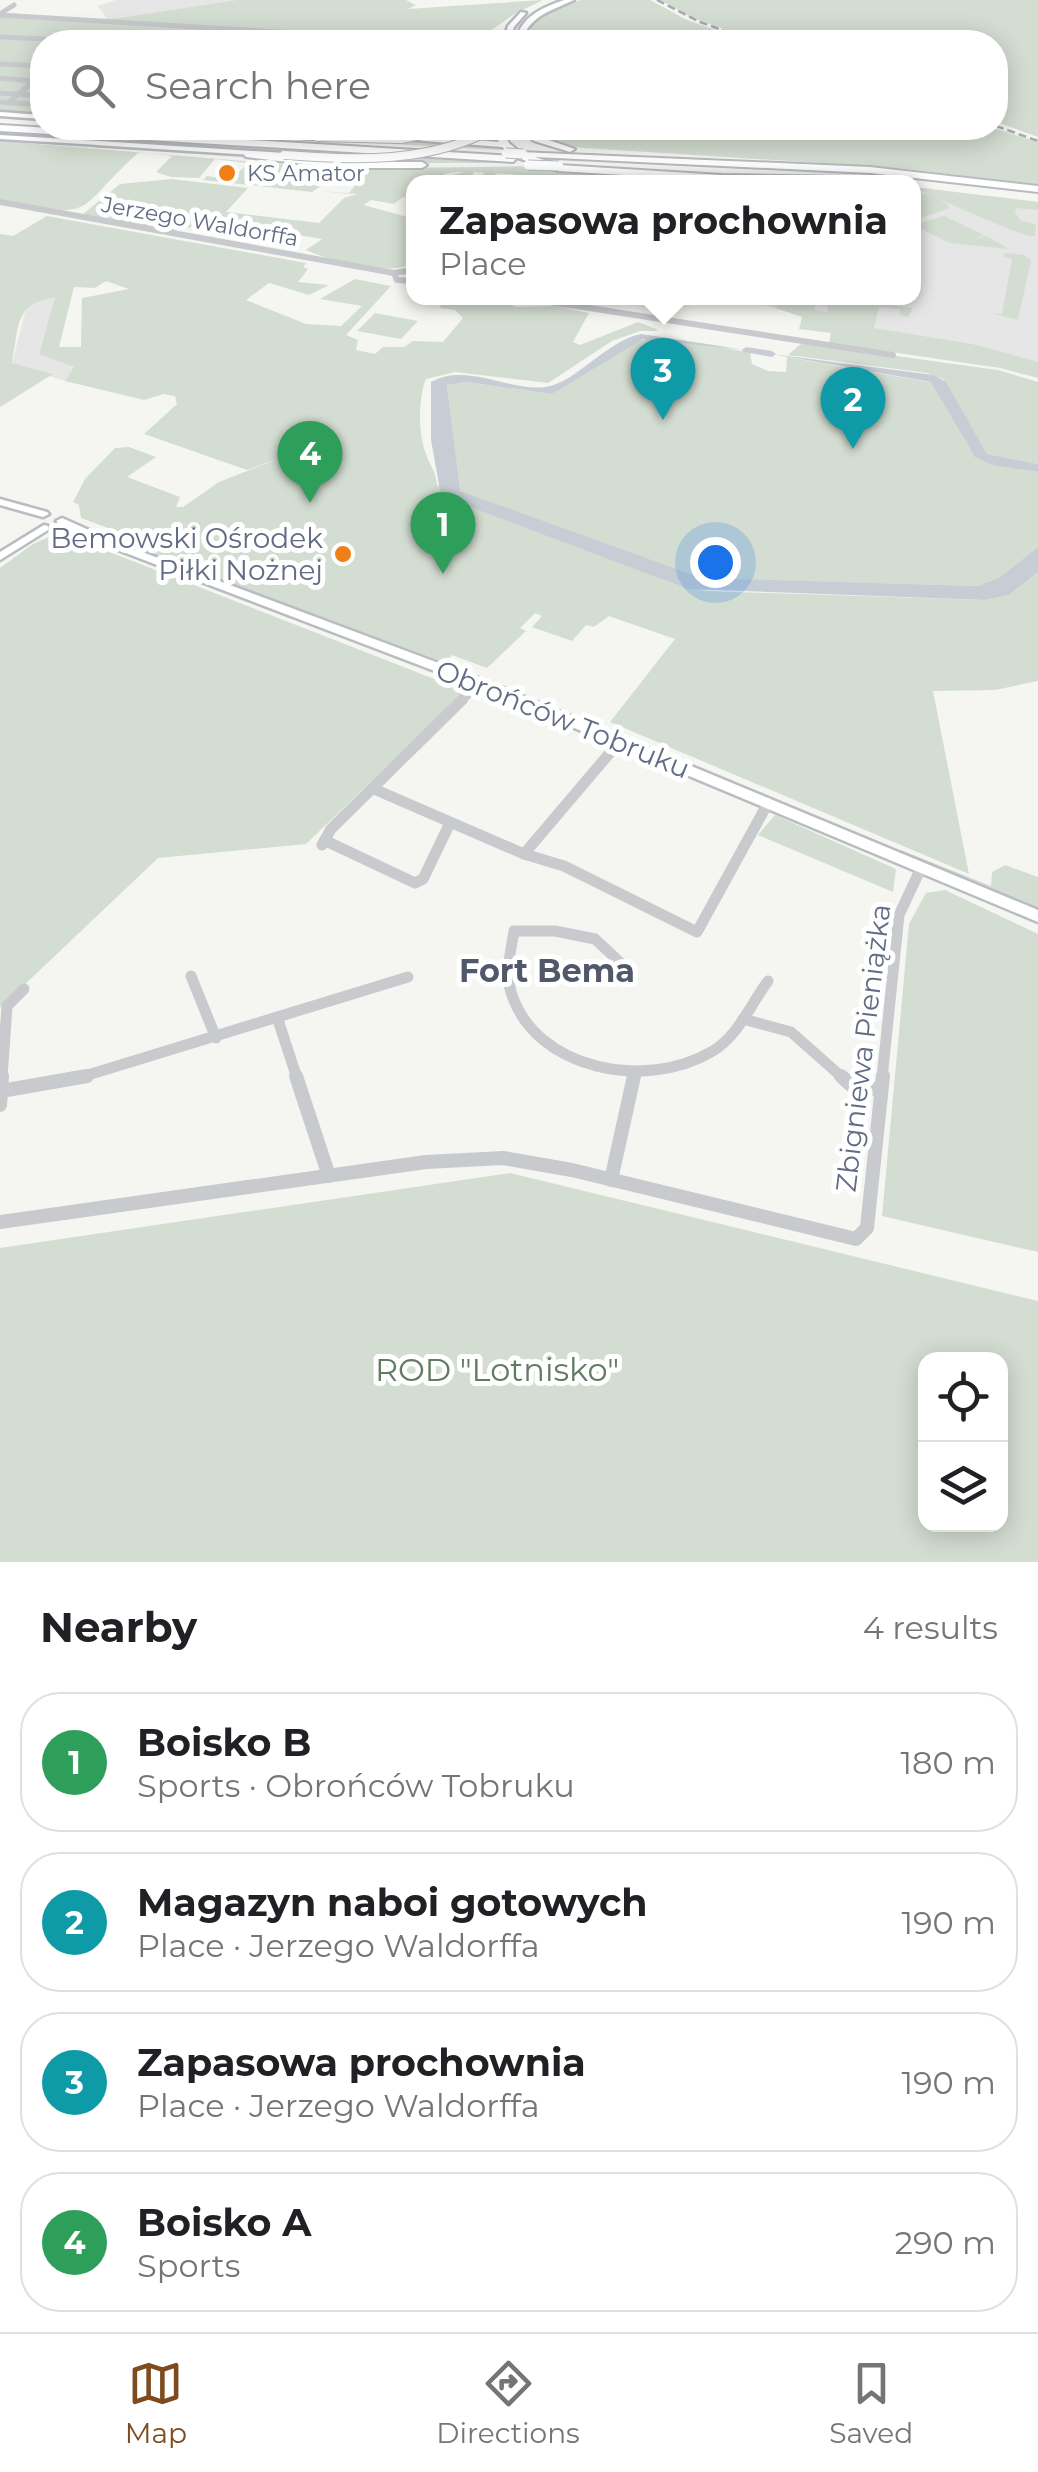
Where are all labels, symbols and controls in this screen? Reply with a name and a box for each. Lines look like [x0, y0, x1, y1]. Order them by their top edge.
search box [30, 30, 1008, 140]
icon: search [65, 58, 120, 113]
text: Search here [145, 62, 371, 109]
place label: KS Amator [247, 160, 365, 187]
marker: KS Amator [216, 162, 238, 184]
popup [406, 175, 921, 305]
street label: Jerzego Waldorffa [98, 191, 300, 252]
text: Zapasowa prochownia [439, 197, 888, 244]
text: Place [439, 244, 527, 283]
pin: 3 [630, 338, 696, 420]
pin: 2 [820, 366, 886, 449]
pin: 4 [278, 420, 342, 503]
pin: 1 [410, 492, 476, 574]
place label: Bemowski Ośrodek Piłki Nożnej [50, 521, 323, 587]
your location [690, 537, 741, 588]
marker: Bemowski Ośrodek Piłki Nożnej [332, 543, 354, 565]
street label: Obrońców Tobruku [431, 653, 695, 785]
street label: Zbigniewa Pieniążka [828, 902, 898, 1194]
district label: Fort Bema [459, 951, 635, 990]
park label: ROD "Lotnisko" [375, 1350, 619, 1389]
map controls [918, 1352, 1008, 1532]
button: locate [918, 1352, 1008, 1442]
button: layers [918, 1442, 1008, 1532]
text: Nearby [40, 1601, 197, 1653]
text: 4 results [863, 1608, 998, 1647]
text: Boisko B [137, 1719, 311, 1766]
text: 1 [68, 1743, 81, 1782]
text: 180 m [901, 1743, 996, 1782]
text: Sports · Obrońców Tobruku [137, 1766, 575, 1805]
text: Magazyn naboi gotowych [137, 1879, 647, 1926]
text: 2 [65, 1903, 84, 1942]
text: 190 m [901, 1903, 996, 1942]
text: Place · Jerzego Waldorffa [137, 1926, 540, 1965]
text: Zapasowa prochownia [137, 2039, 586, 2086]
text: 3 [65, 2063, 84, 2102]
text: 190 m [901, 2063, 996, 2102]
text: Place · Jerzego Waldorffa [137, 2086, 540, 2125]
text: Boisko A [137, 2199, 311, 2246]
text: 4 [63, 2223, 86, 2262]
text: 290 m [895, 2223, 996, 2262]
text: Sports [137, 2246, 240, 2285]
tab: Map [125, 2356, 187, 2450]
tab: Directions [436, 2356, 580, 2450]
tab: Saved [829, 2356, 913, 2450]

